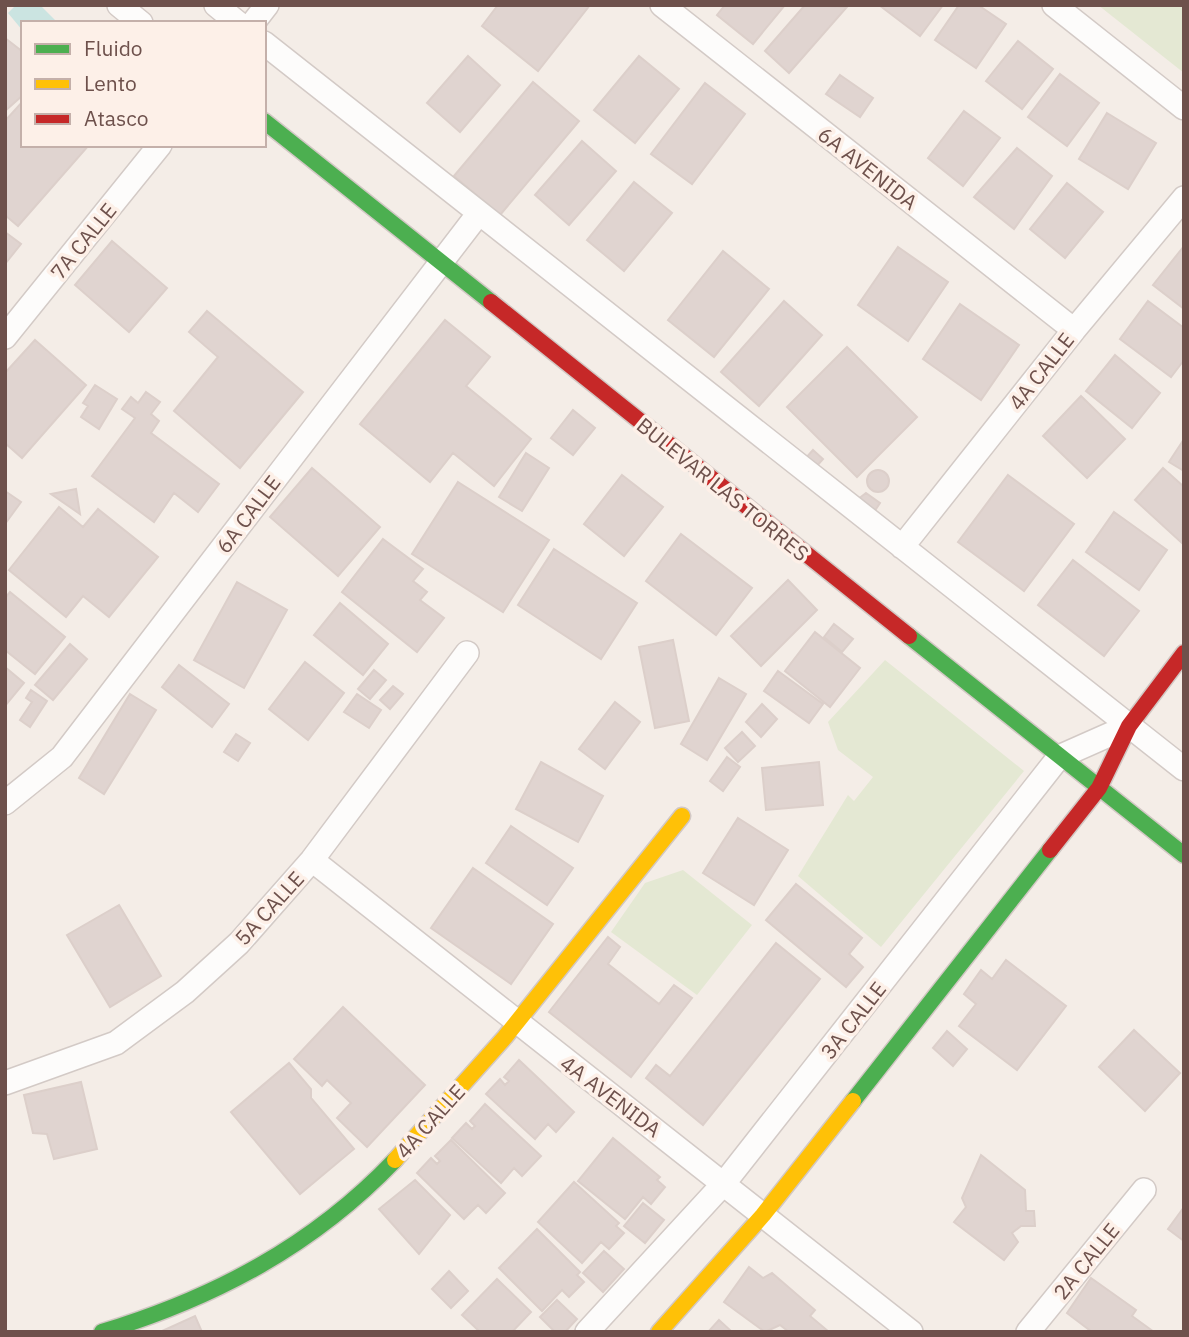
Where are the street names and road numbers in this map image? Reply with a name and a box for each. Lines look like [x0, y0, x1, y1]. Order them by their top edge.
street label: 6A AVENIDA [812, 120, 924, 216]
street label: 7A CALLE [44, 197, 122, 285]
street label: 4A CALLE [1002, 327, 1080, 415]
street label: BULEVAR LAS TORRES [631, 411, 815, 567]
street label: 6A CALLE [209, 469, 287, 559]
street label: 5A CALLE [228, 865, 310, 951]
street label: 3A CALLE [814, 976, 892, 1064]
street label: 4A AVENIDA [555, 1049, 667, 1143]
street label: 4A CALLE [389, 1078, 471, 1164]
street label: 2A CALLE [1047, 1217, 1125, 1305]

